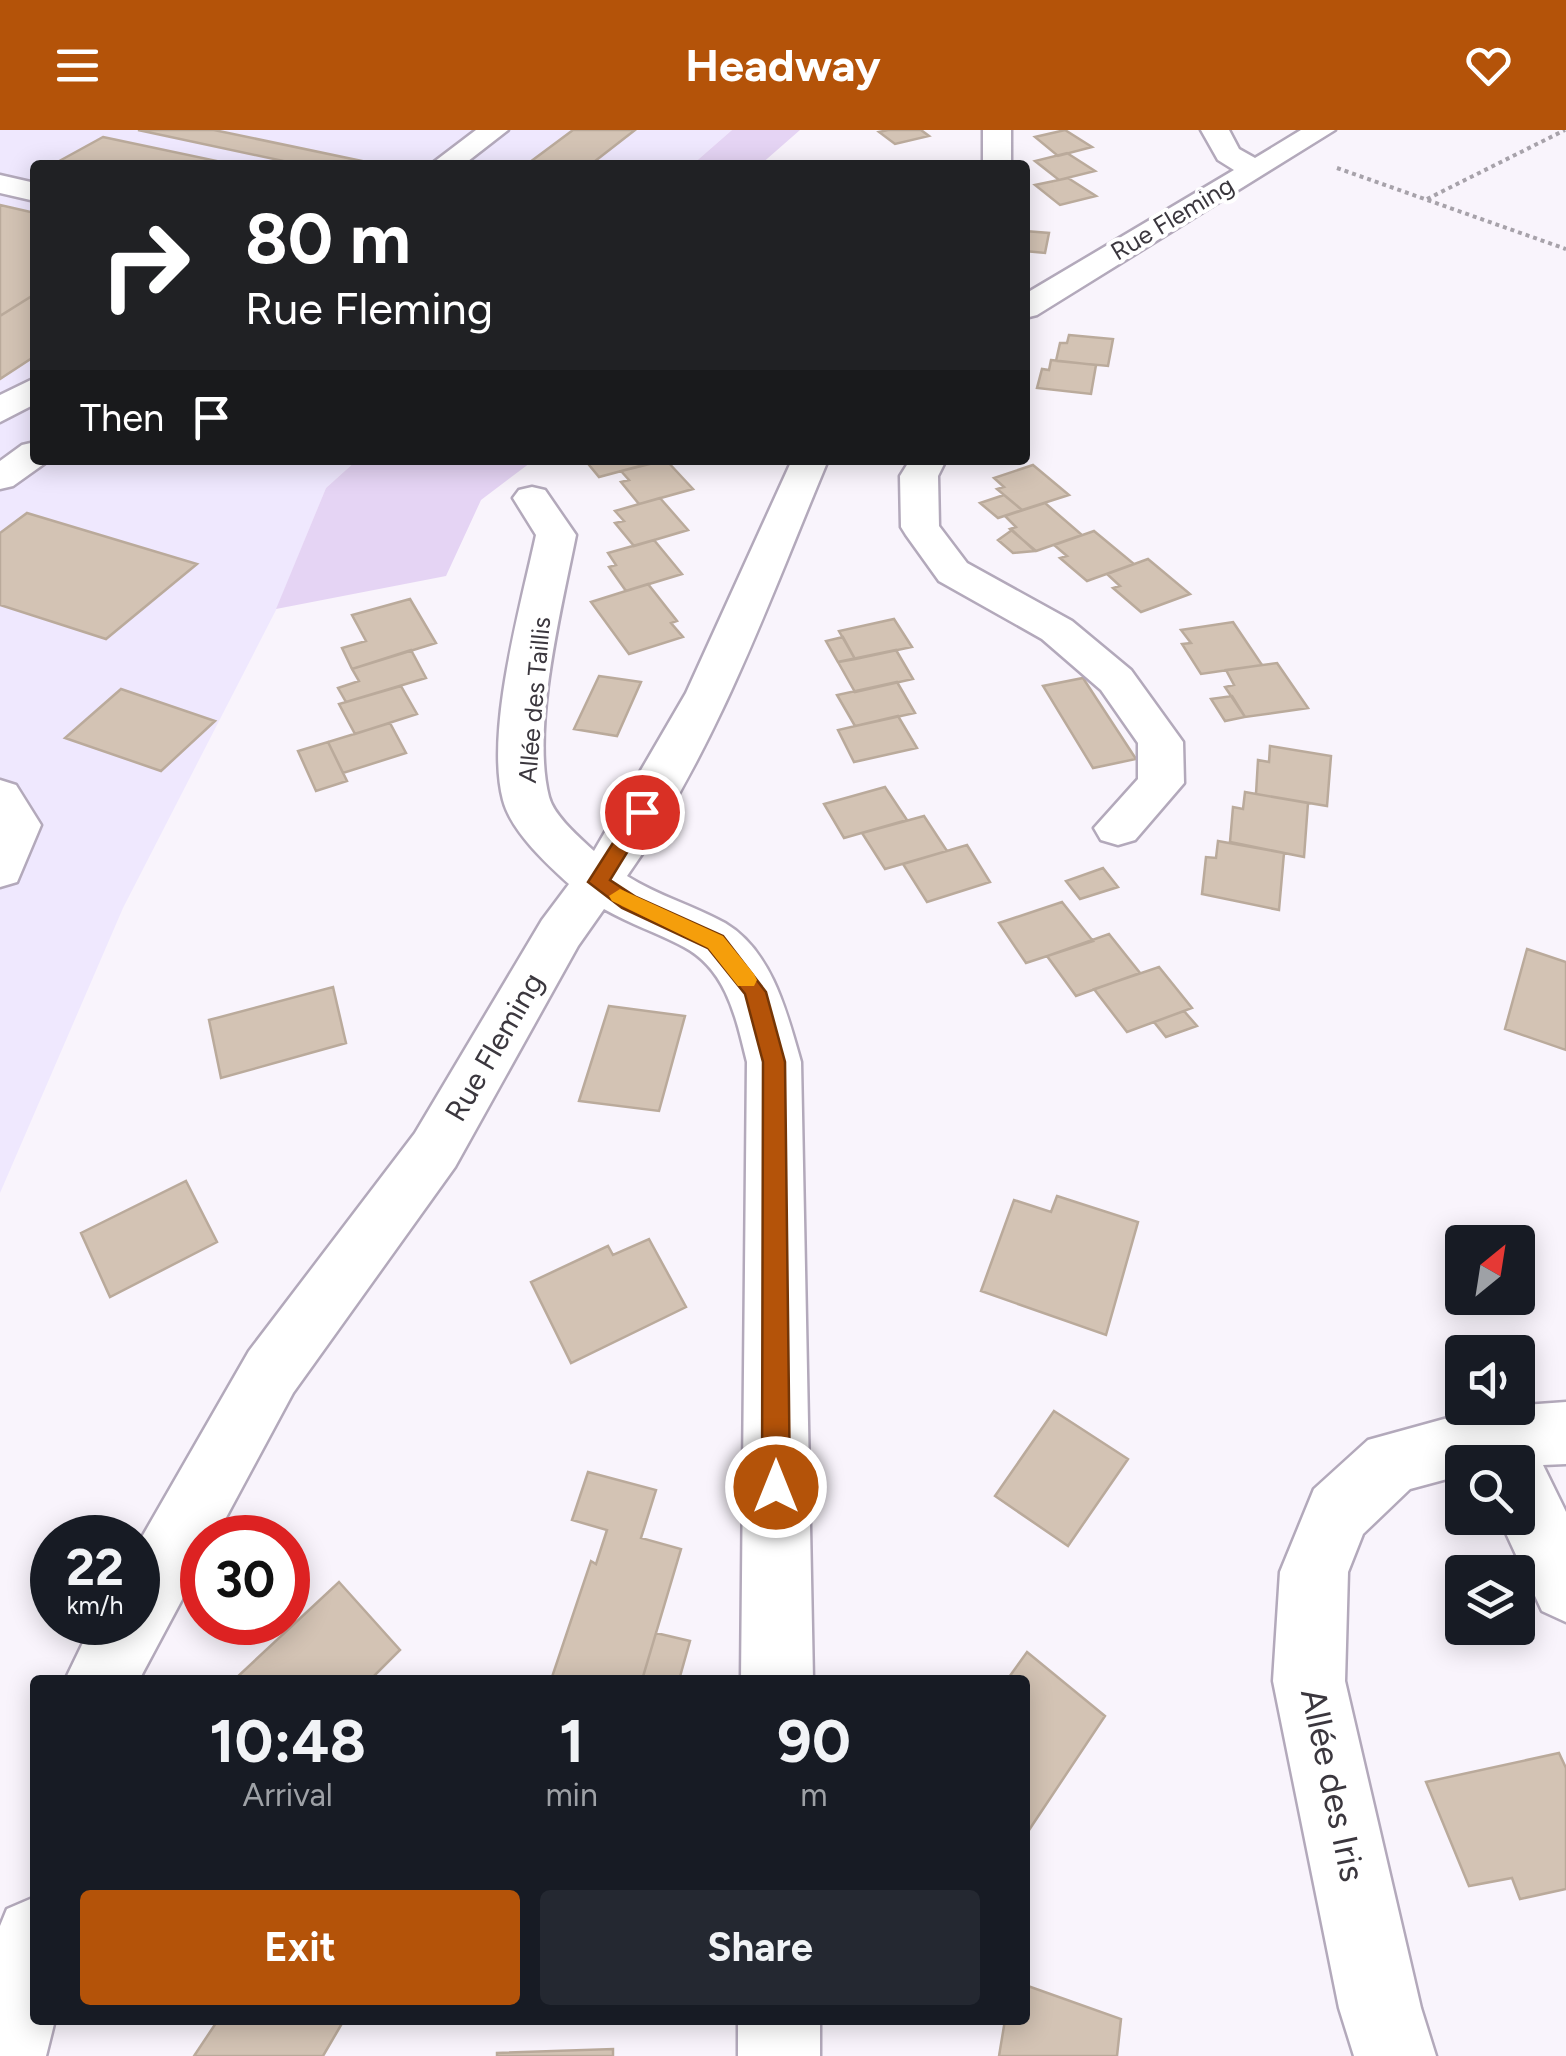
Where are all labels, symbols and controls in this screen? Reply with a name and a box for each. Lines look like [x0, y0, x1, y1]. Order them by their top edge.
icon: menu [50, 38, 105, 93]
text: Headway [685, 38, 881, 92]
icon: heart [1461, 38, 1516, 93]
street label: Rue Fleming [1105, 170, 1239, 266]
text: 80 m [245, 196, 411, 281]
icon: right [80, 200, 210, 330]
text: Rue Fleming [245, 281, 493, 335]
icon: arrive [184, 390, 239, 445]
text: Then [80, 395, 164, 441]
street label: Allée des Taillis [512, 616, 556, 784]
pin [600, 770, 685, 855]
icon: arrive [615, 785, 670, 840]
street label: Rue Fleming [437, 966, 551, 1128]
north arrow [1445, 1225, 1535, 1315]
map controls [1445, 1225, 1535, 1645]
button: sound [1445, 1335, 1535, 1425]
position arrow [724, 1435, 828, 1539]
button: search [1445, 1445, 1535, 1535]
speed limit sign: 30 [180, 1515, 310, 1645]
text: 22 [66, 1537, 124, 1598]
button: layers [1445, 1555, 1535, 1645]
text: km/h [66, 1590, 124, 1620]
street label: Allée des Iris [1292, 1685, 1374, 1885]
text: 10:48 [209, 1705, 366, 1777]
text: 1 [559, 1705, 584, 1777]
text: 90 [777, 1705, 851, 1777]
text: Arrival [243, 1776, 333, 1814]
text: min [545, 1776, 598, 1814]
text: m [800, 1776, 828, 1814]
button: Exit [80, 1890, 520, 2005]
button: Share [540, 1890, 980, 2005]

